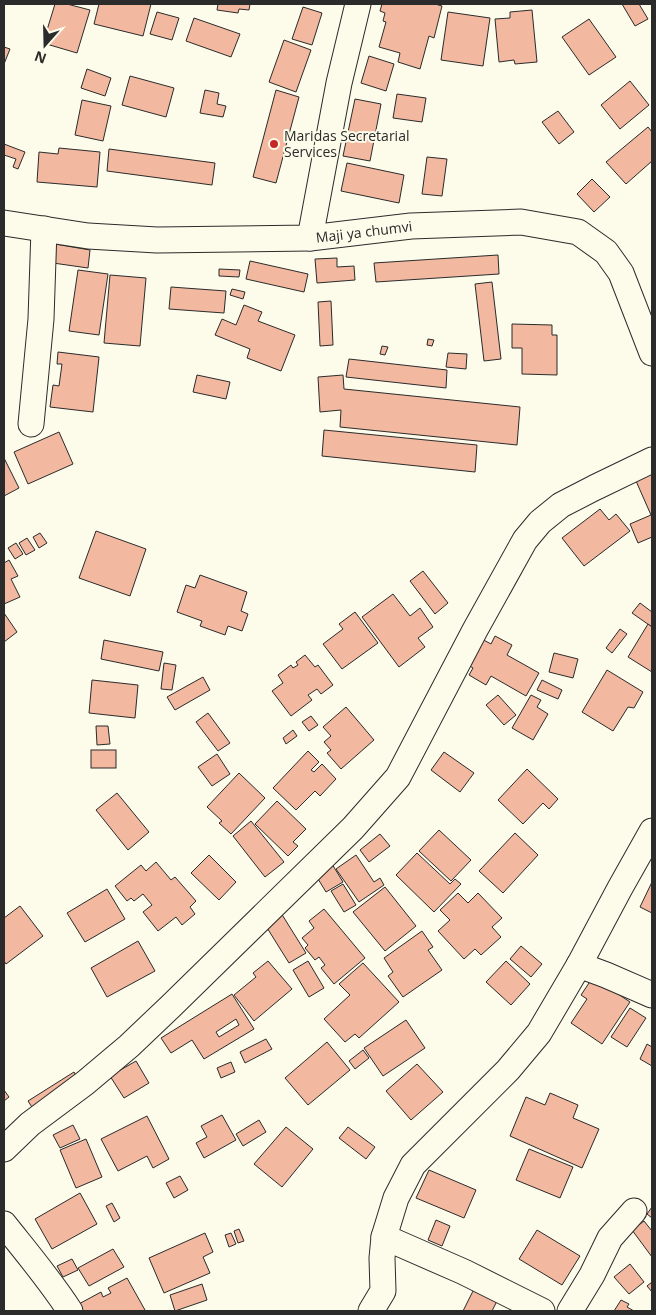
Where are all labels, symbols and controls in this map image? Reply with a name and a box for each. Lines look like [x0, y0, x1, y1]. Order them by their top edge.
north arrow [20, 20, 70, 70]
text: N [32, 47, 49, 69]
place label: Maridas Secretarial Services [284, 126, 409, 161]
marker: Maridas Secretarial Services [268, 138, 280, 150]
street label: Maji ya chumvi [315, 216, 413, 247]

